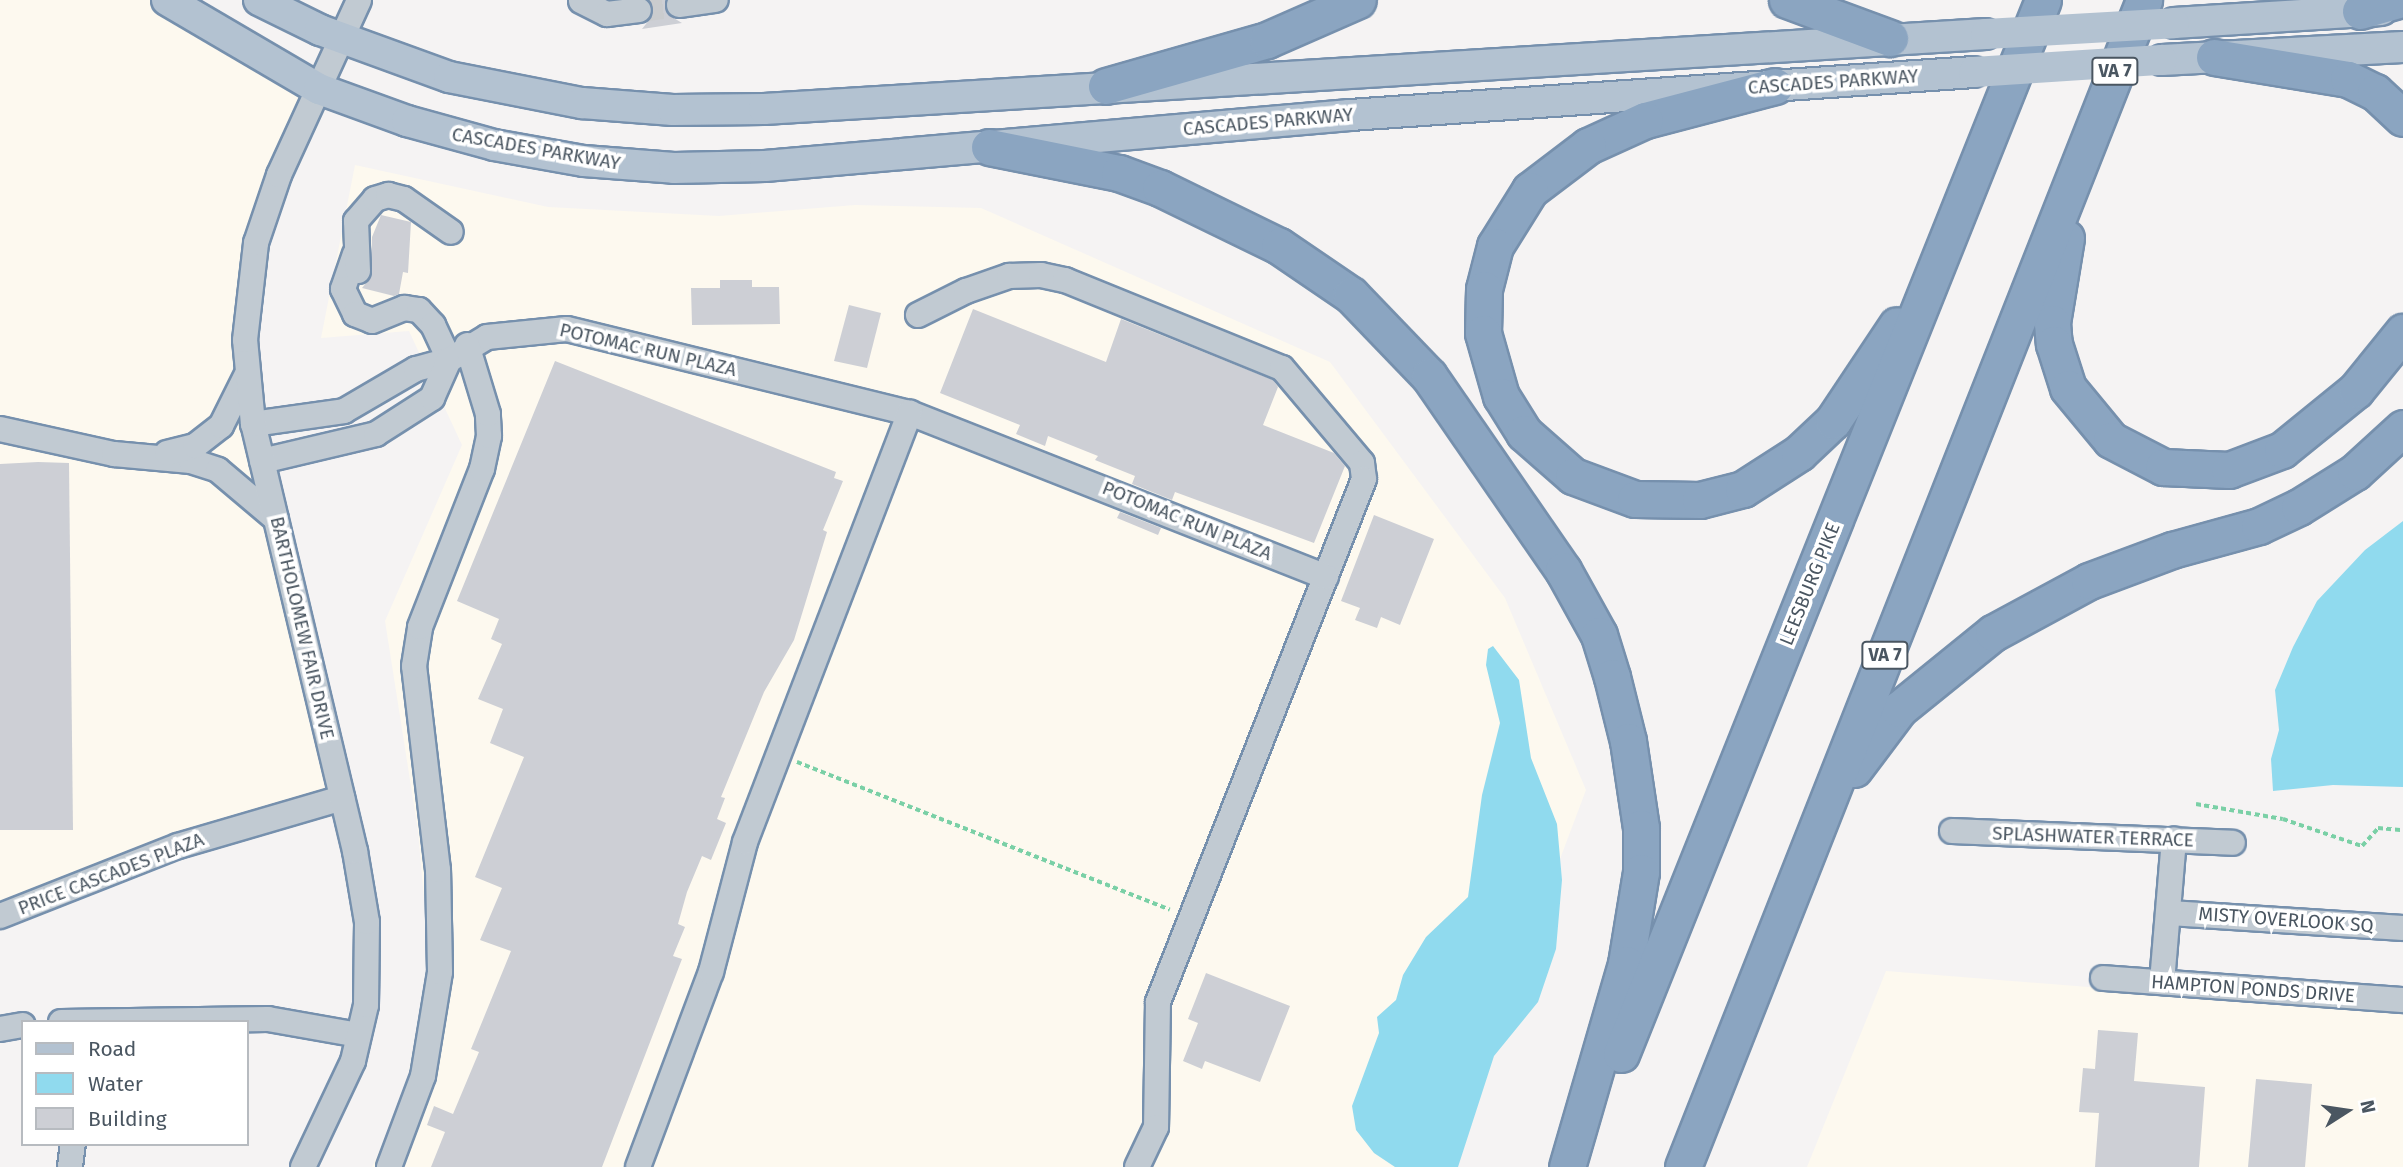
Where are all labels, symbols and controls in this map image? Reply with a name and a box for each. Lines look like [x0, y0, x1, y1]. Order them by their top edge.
road number: VA 7 [2090, 56, 2140, 86]
street label: CASCADES PARKWAY [1747, 65, 1919, 99]
street label: CASCADES PARKWAY [1182, 103, 1354, 141]
street label: CASCADES PARKWAY [450, 123, 622, 175]
street label: POTOMAC RUN PLAZA [557, 319, 739, 381]
street label: POTOMAC RUN PLAZA [1099, 477, 1275, 565]
street label: BARTHOLOMEW FAIR DRIVE [265, 514, 339, 742]
street label: LEESBURG PIKE [1775, 519, 1845, 649]
road number: VA 7 [1860, 640, 1910, 670]
street label: SPLASHWATER TERRACE [1992, 822, 2194, 852]
street label: PRICE CASCADES PLAZA [15, 828, 207, 920]
street label: MISTY OVERLOOK SQ [2198, 903, 2374, 937]
street label: HAMPTON PONDS DRIVE [2150, 971, 2356, 1007]
legend [21, 1020, 248, 1146]
text: Road [88, 1036, 136, 1062]
text: Water [88, 1071, 143, 1097]
north arrow [2312, 1076, 2382, 1146]
text: N [2355, 1098, 2381, 1115]
text: Building [88, 1106, 167, 1132]

